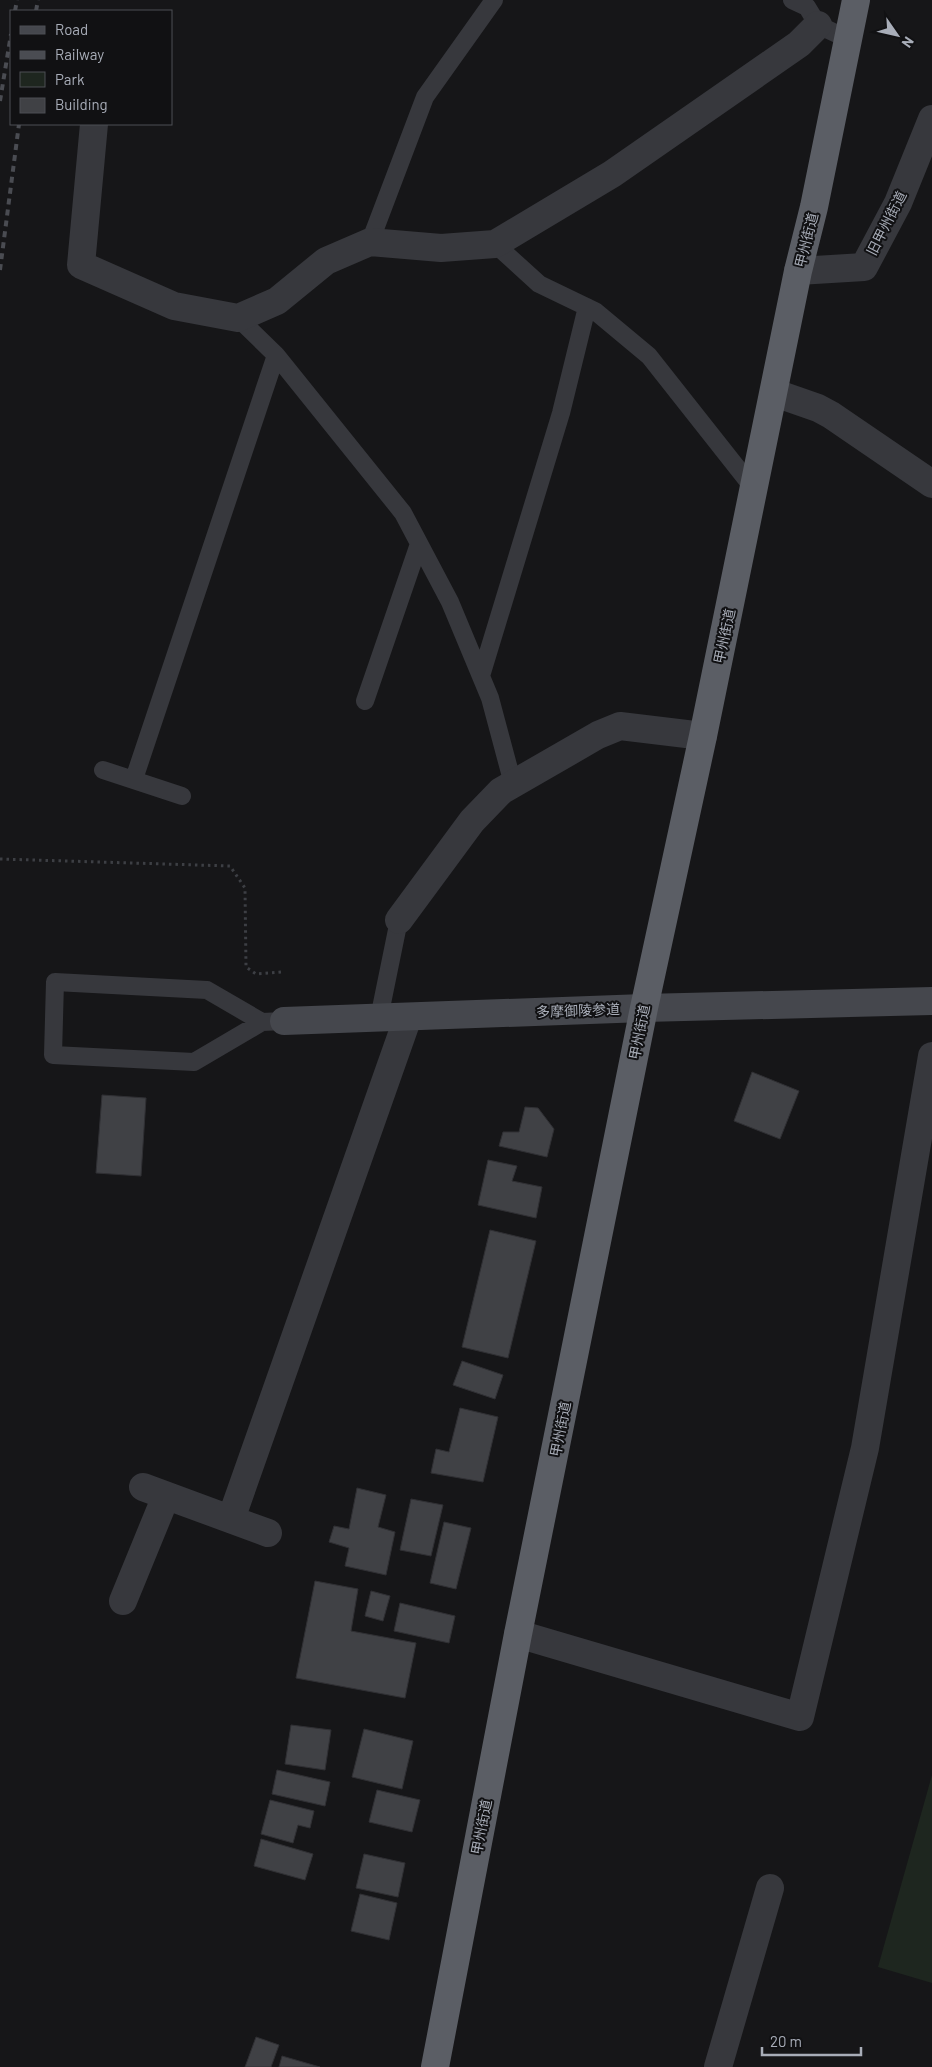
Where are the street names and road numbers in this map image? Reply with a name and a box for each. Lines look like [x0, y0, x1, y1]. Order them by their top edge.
street label: 旧甲州街道 [863, 188, 909, 258]
street label: 甲州街道 [791, 211, 821, 269]
street label: 甲州街道 [710, 607, 738, 665]
street label: 多摩御陵参道 [536, 1000, 620, 1020]
street label: 甲州街道 [625, 1003, 653, 1061]
street label: 甲州街道 [546, 1400, 574, 1458]
street label: 甲州街道 [467, 1798, 495, 1856]

